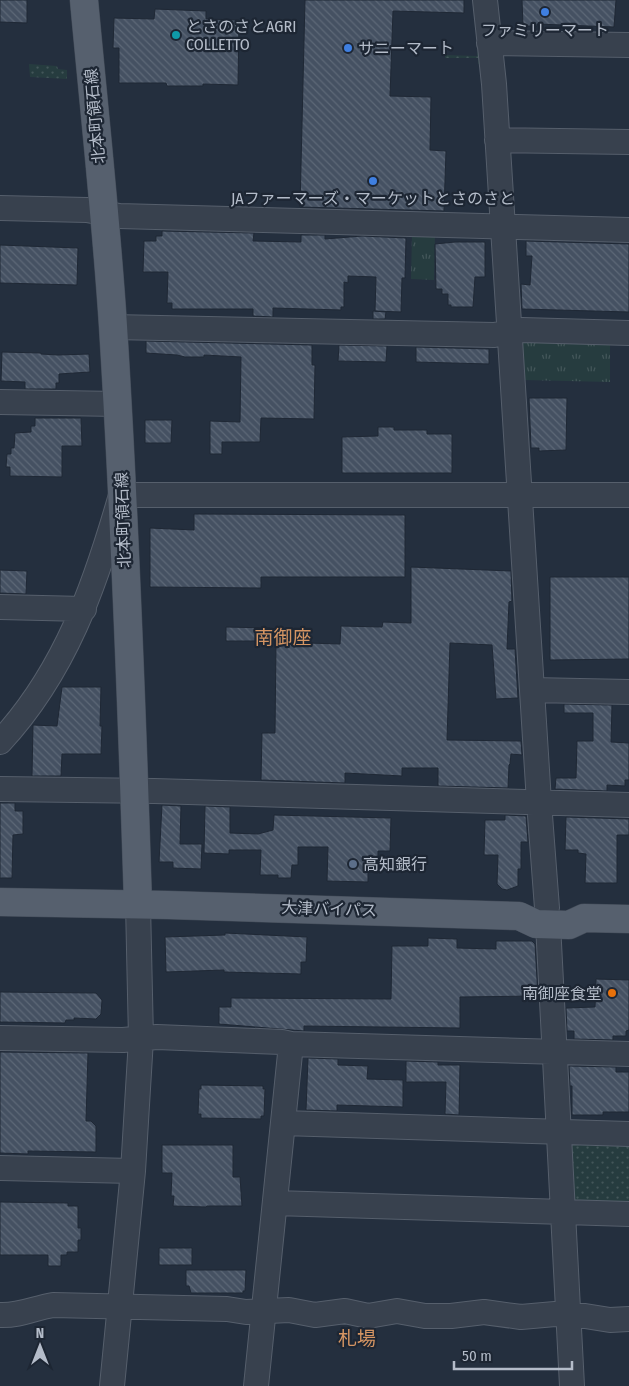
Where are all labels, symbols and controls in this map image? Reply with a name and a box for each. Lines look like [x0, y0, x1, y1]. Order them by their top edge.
marker: ファミリーマート [539, 6, 551, 18]
place label: とさのさとAGRI COLLETTO [186, 17, 296, 54]
place label: ファミリーマート [481, 21, 609, 40]
marker: とさのさとAGRI COLLETTO [170, 29, 182, 41]
place label: サニーマート [358, 39, 454, 58]
marker: サニーマート [342, 42, 354, 54]
street label: 北本町領石線 [81, 67, 109, 165]
marker: JAファーマーズ・マーケットとさのさと [367, 175, 379, 187]
place label: JAファーマーズ・マーケットとさのさと [231, 189, 515, 208]
street label: 北本町領石線 [112, 472, 134, 568]
district label: 南御座 [254, 626, 312, 649]
place label: 高知銀行 [363, 855, 427, 874]
marker: 高知銀行 [347, 858, 359, 870]
street label: 大津バイパス [281, 898, 377, 920]
place label: 南御座食堂 [522, 984, 602, 1003]
marker: 南御座食堂 [606, 987, 618, 999]
north arrow [15, 1321, 65, 1371]
text: N [36, 1325, 44, 1342]
district label: 札場 [338, 1327, 376, 1350]
scale bar [454, 1338, 572, 1370]
text: 50 m [462, 1347, 492, 1365]

